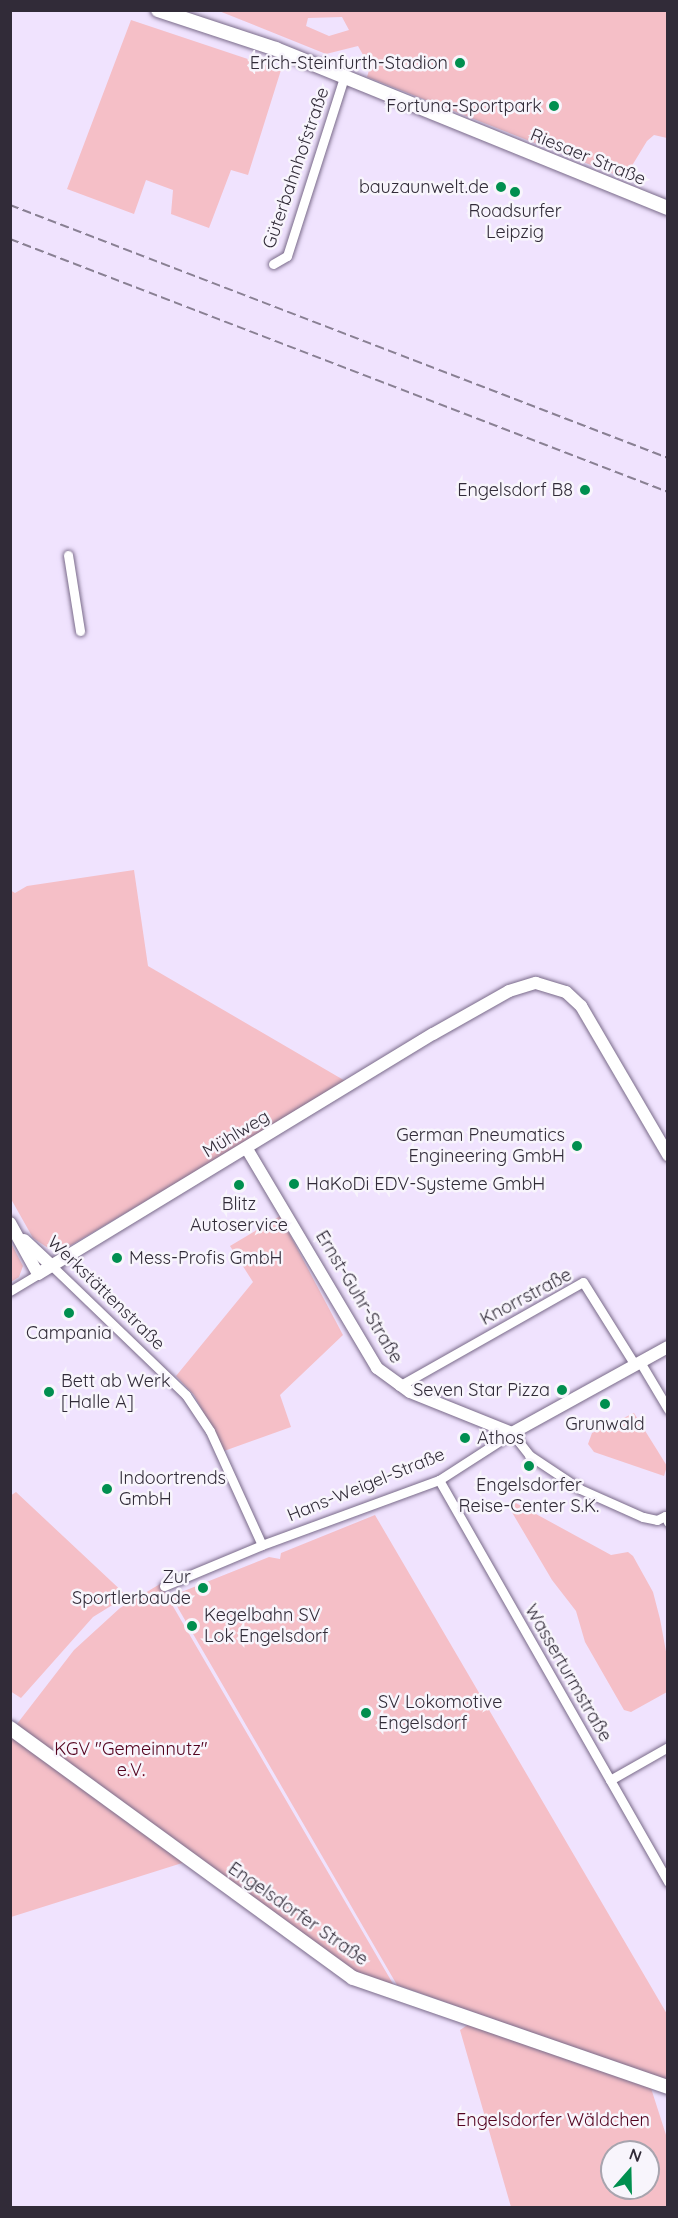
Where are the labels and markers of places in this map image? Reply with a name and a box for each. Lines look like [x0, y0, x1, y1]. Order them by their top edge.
place label: Erich-Steinfurth-Stadion [250, 52, 448, 74]
marker: Erich-Steinfurth-Stadion [453, 56, 467, 70]
place label: Fortuna-Sportpark [386, 95, 542, 117]
marker: Fortuna-Sportpark [547, 99, 561, 113]
place label: bauzaunwelt.de [359, 176, 489, 198]
marker: bauzaunwelt.de [494, 180, 508, 194]
marker: Roadsurfer Leipzig [508, 185, 522, 199]
place label: Roadsurfer Leipzig [468, 201, 562, 244]
place label: Engelsdorf B8 [457, 479, 573, 501]
marker: Engelsdorf B8 [578, 483, 592, 497]
place label: German Pneumatics Engineering GmbH [396, 1125, 565, 1168]
marker: German Pneumatics Engineering GmbH [570, 1139, 584, 1153]
place label: HaKoDi EDV-Systeme GmbH [306, 1173, 545, 1195]
marker: HaKoDi EDV-Systeme GmbH [287, 1177, 301, 1191]
marker: Blitz Autoservice [232, 1178, 246, 1192]
place label: Blitz Autoservice [190, 1194, 288, 1236]
place label: Mess-Profis GmbH [129, 1247, 283, 1269]
marker: Mess-Profis GmbH [110, 1251, 124, 1265]
marker: Campania [62, 1306, 76, 1320]
place label: Campania [26, 1322, 112, 1344]
place label: Bett ab Werk [Halle A] [61, 1371, 171, 1414]
place label: Seven Star Pizza [413, 1379, 550, 1401]
marker: Seven Star Pizza [555, 1383, 569, 1397]
marker: Bett ab Werk [Halle A] [42, 1385, 56, 1399]
marker: Grunwald [598, 1397, 612, 1411]
place label: Grunwald [565, 1413, 645, 1435]
place label: Athos [477, 1427, 524, 1449]
marker: Athos [458, 1431, 472, 1445]
marker: Engelsdorfer Reise-Center S.K. [522, 1459, 536, 1473]
place label: Indoortrends GmbH [119, 1468, 226, 1510]
place label: Engelsdorfer Reise-Center S.K. [459, 1475, 599, 1518]
marker: Indoortrends GmbH [100, 1482, 114, 1496]
place label: Zur Sportlerbaude [72, 1567, 191, 1610]
marker: Zur Sportlerbaude [196, 1581, 210, 1595]
place label: Kegelbahn SV Lok Engelsdorf [204, 1605, 328, 1648]
marker: Kegelbahn SV Lok Engelsdorf [185, 1619, 199, 1633]
place label: SV Lokomotive Engelsdorf [378, 1692, 502, 1734]
marker: SV Lokomotive Engelsdorf [359, 1706, 373, 1720]

